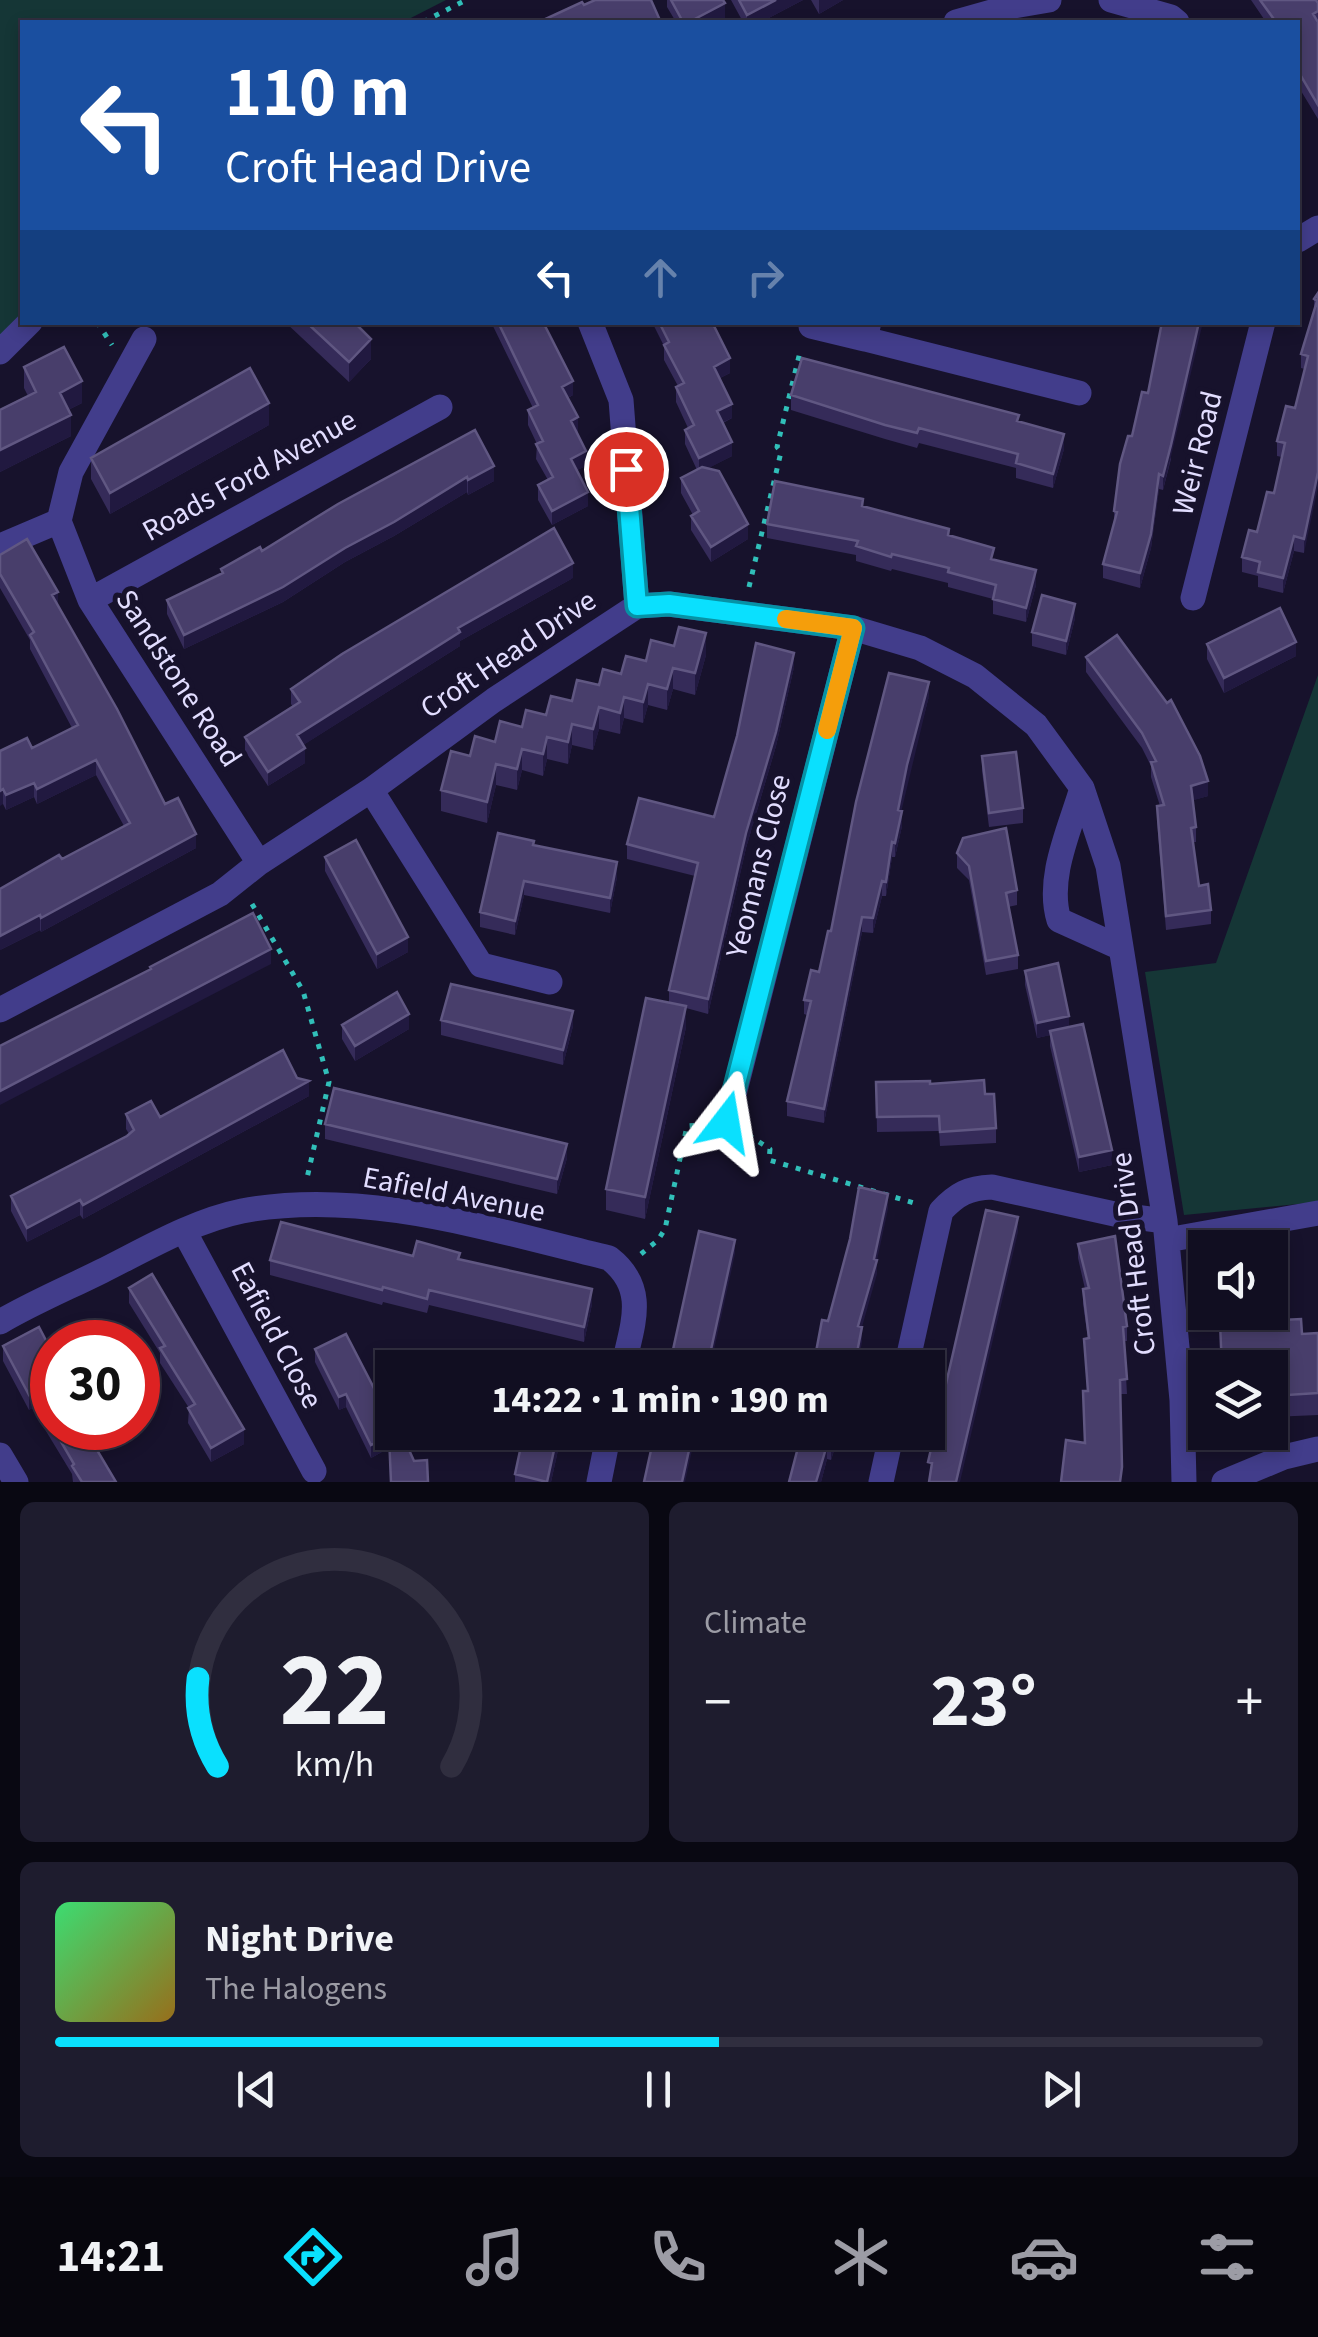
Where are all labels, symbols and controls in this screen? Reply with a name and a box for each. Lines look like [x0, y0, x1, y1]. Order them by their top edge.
text: 110 m [225, 43, 410, 143]
icon: left [60, 60, 190, 190]
text: Croft Head Drive [225, 136, 531, 200]
icon: left [528, 250, 583, 305]
icon: ahead [633, 250, 688, 305]
icon: right [738, 250, 793, 305]
street label: Weir Road [1161, 386, 1234, 520]
street label: Roads Ford Avenue [134, 399, 364, 552]
pin [584, 427, 669, 512]
icon: arrive [599, 442, 654, 497]
street label: Croft Head Drive [412, 580, 605, 729]
street label: Sandstone Road [105, 581, 252, 775]
street label: Yeomans Close [715, 770, 802, 963]
position arrow [674, 1070, 778, 1174]
street label: Croft Head Drive [1100, 1150, 1167, 1358]
street label: Eafield Avenue [359, 1156, 549, 1233]
map controls [1188, 1230, 1288, 1450]
button: sound [1188, 1230, 1288, 1330]
street label: Eafield Close [220, 1254, 333, 1416]
speed limit sign: 30 [30, 1320, 160, 1450]
button: layers [1188, 1350, 1288, 1450]
text: 14:22 · 1 min · 190 m [491, 1373, 829, 1427]
text: Climate [704, 1600, 807, 1646]
text: 22 [280, 1618, 389, 1766]
text: 23° [930, 1648, 1037, 1755]
text: − [704, 1664, 731, 1742]
text: + [1236, 1664, 1263, 1742]
text: km/h [295, 1739, 374, 1790]
text: Night Drive [205, 1912, 394, 1966]
text: The Halogens [205, 1966, 387, 2012]
icon: previous [229, 2062, 284, 2117]
icon: pause [631, 2062, 686, 2117]
icon: next [1034, 2062, 1089, 2117]
icon: directions [278, 2222, 348, 2292]
icon: music [460, 2222, 530, 2292]
icon: phone [643, 2222, 713, 2292]
icon: climate [826, 2222, 896, 2292]
icon: car [1009, 2222, 1079, 2292]
icon: filters [1192, 2222, 1262, 2292]
text: 14:21 [56, 2225, 165, 2289]

